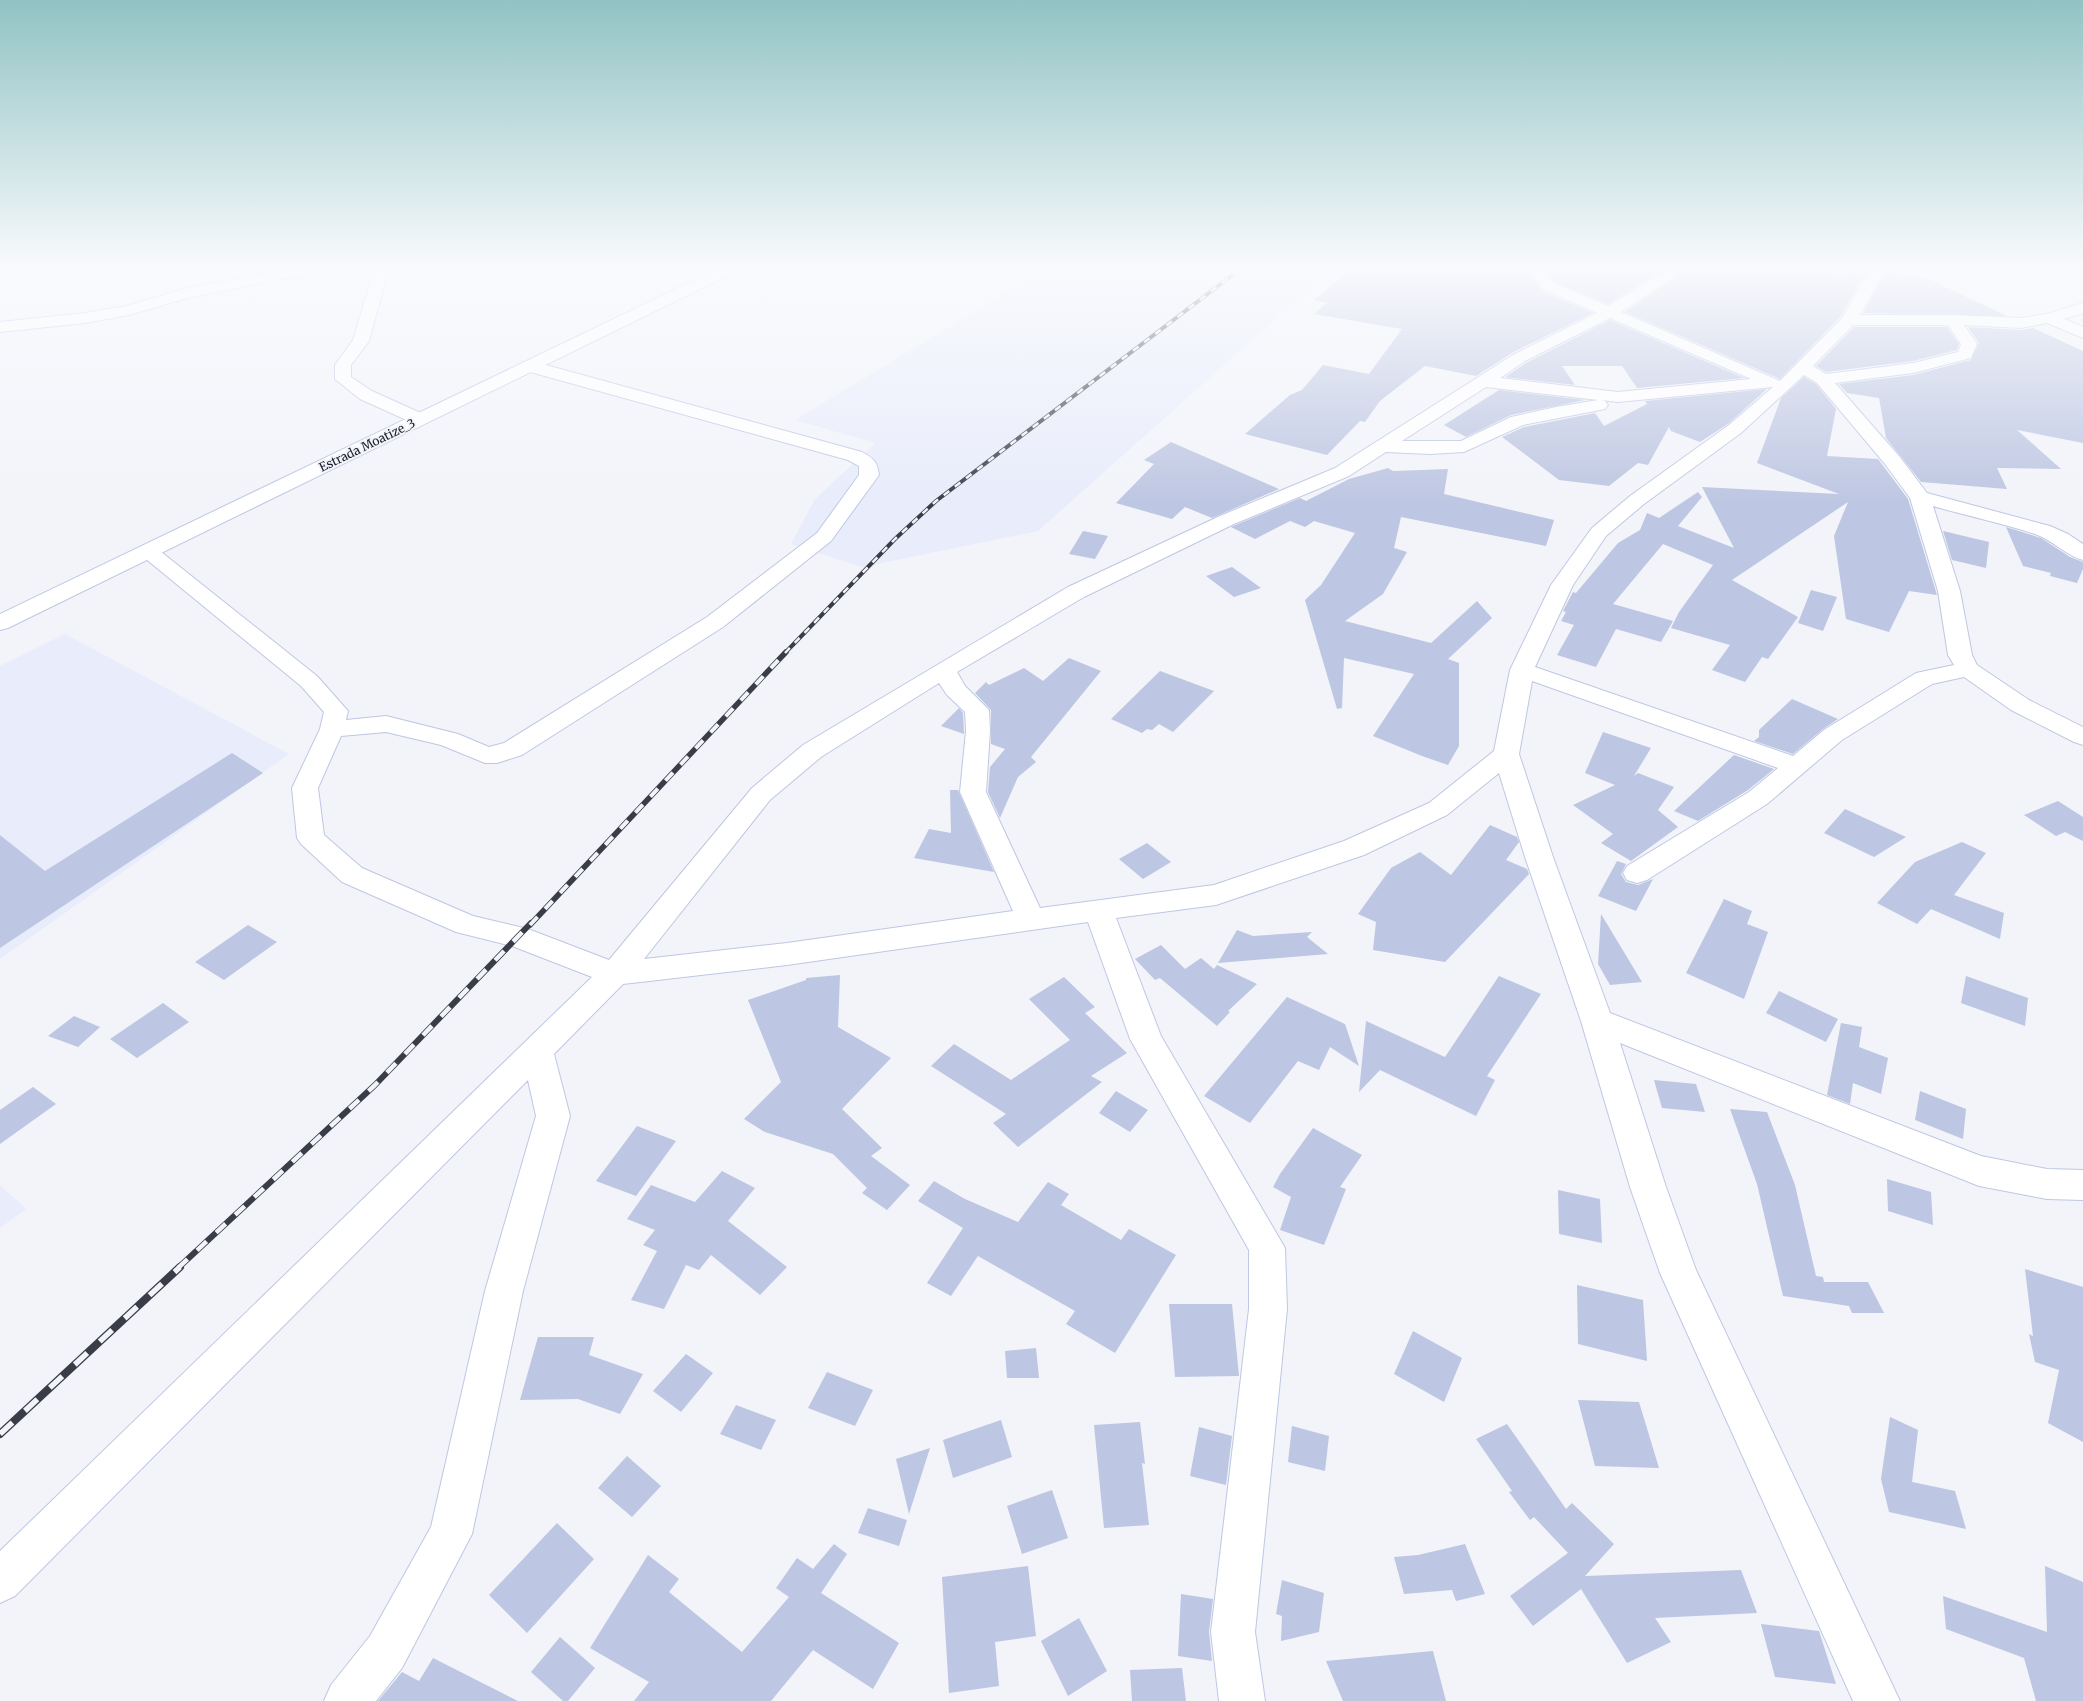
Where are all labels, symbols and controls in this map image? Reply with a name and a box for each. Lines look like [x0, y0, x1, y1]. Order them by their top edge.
street label: Estrada Moatize_3 [316, 415, 418, 475]

